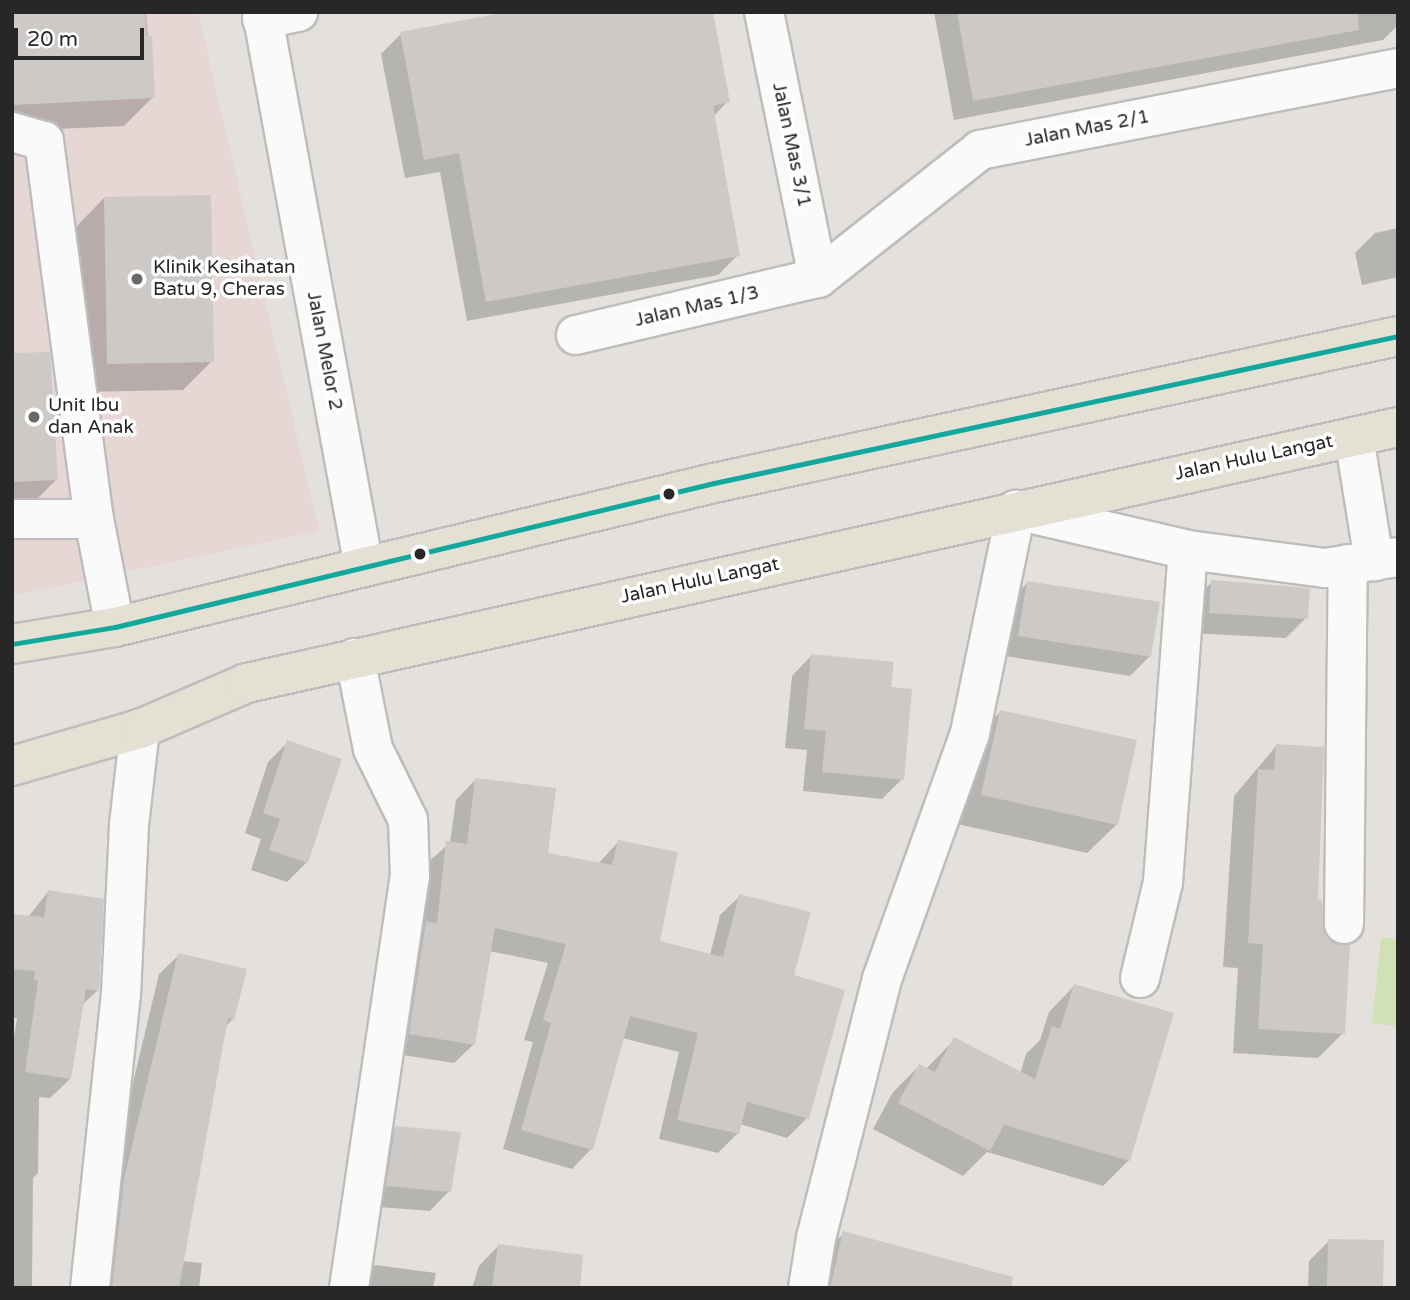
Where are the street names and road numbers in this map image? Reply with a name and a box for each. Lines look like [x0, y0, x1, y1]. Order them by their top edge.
street label: Jalan Mas 3/1 [767, 81, 815, 209]
street label: Jalan Mas 2/1 [1023, 106, 1151, 152]
street label: Jalan Mas 1/3 [633, 282, 761, 332]
street label: Jalan Melor 2 [301, 290, 347, 412]
street label: Jalan Hulu Langat [1173, 430, 1335, 486]
street label: Jalan Hulu Langat [619, 553, 781, 609]

